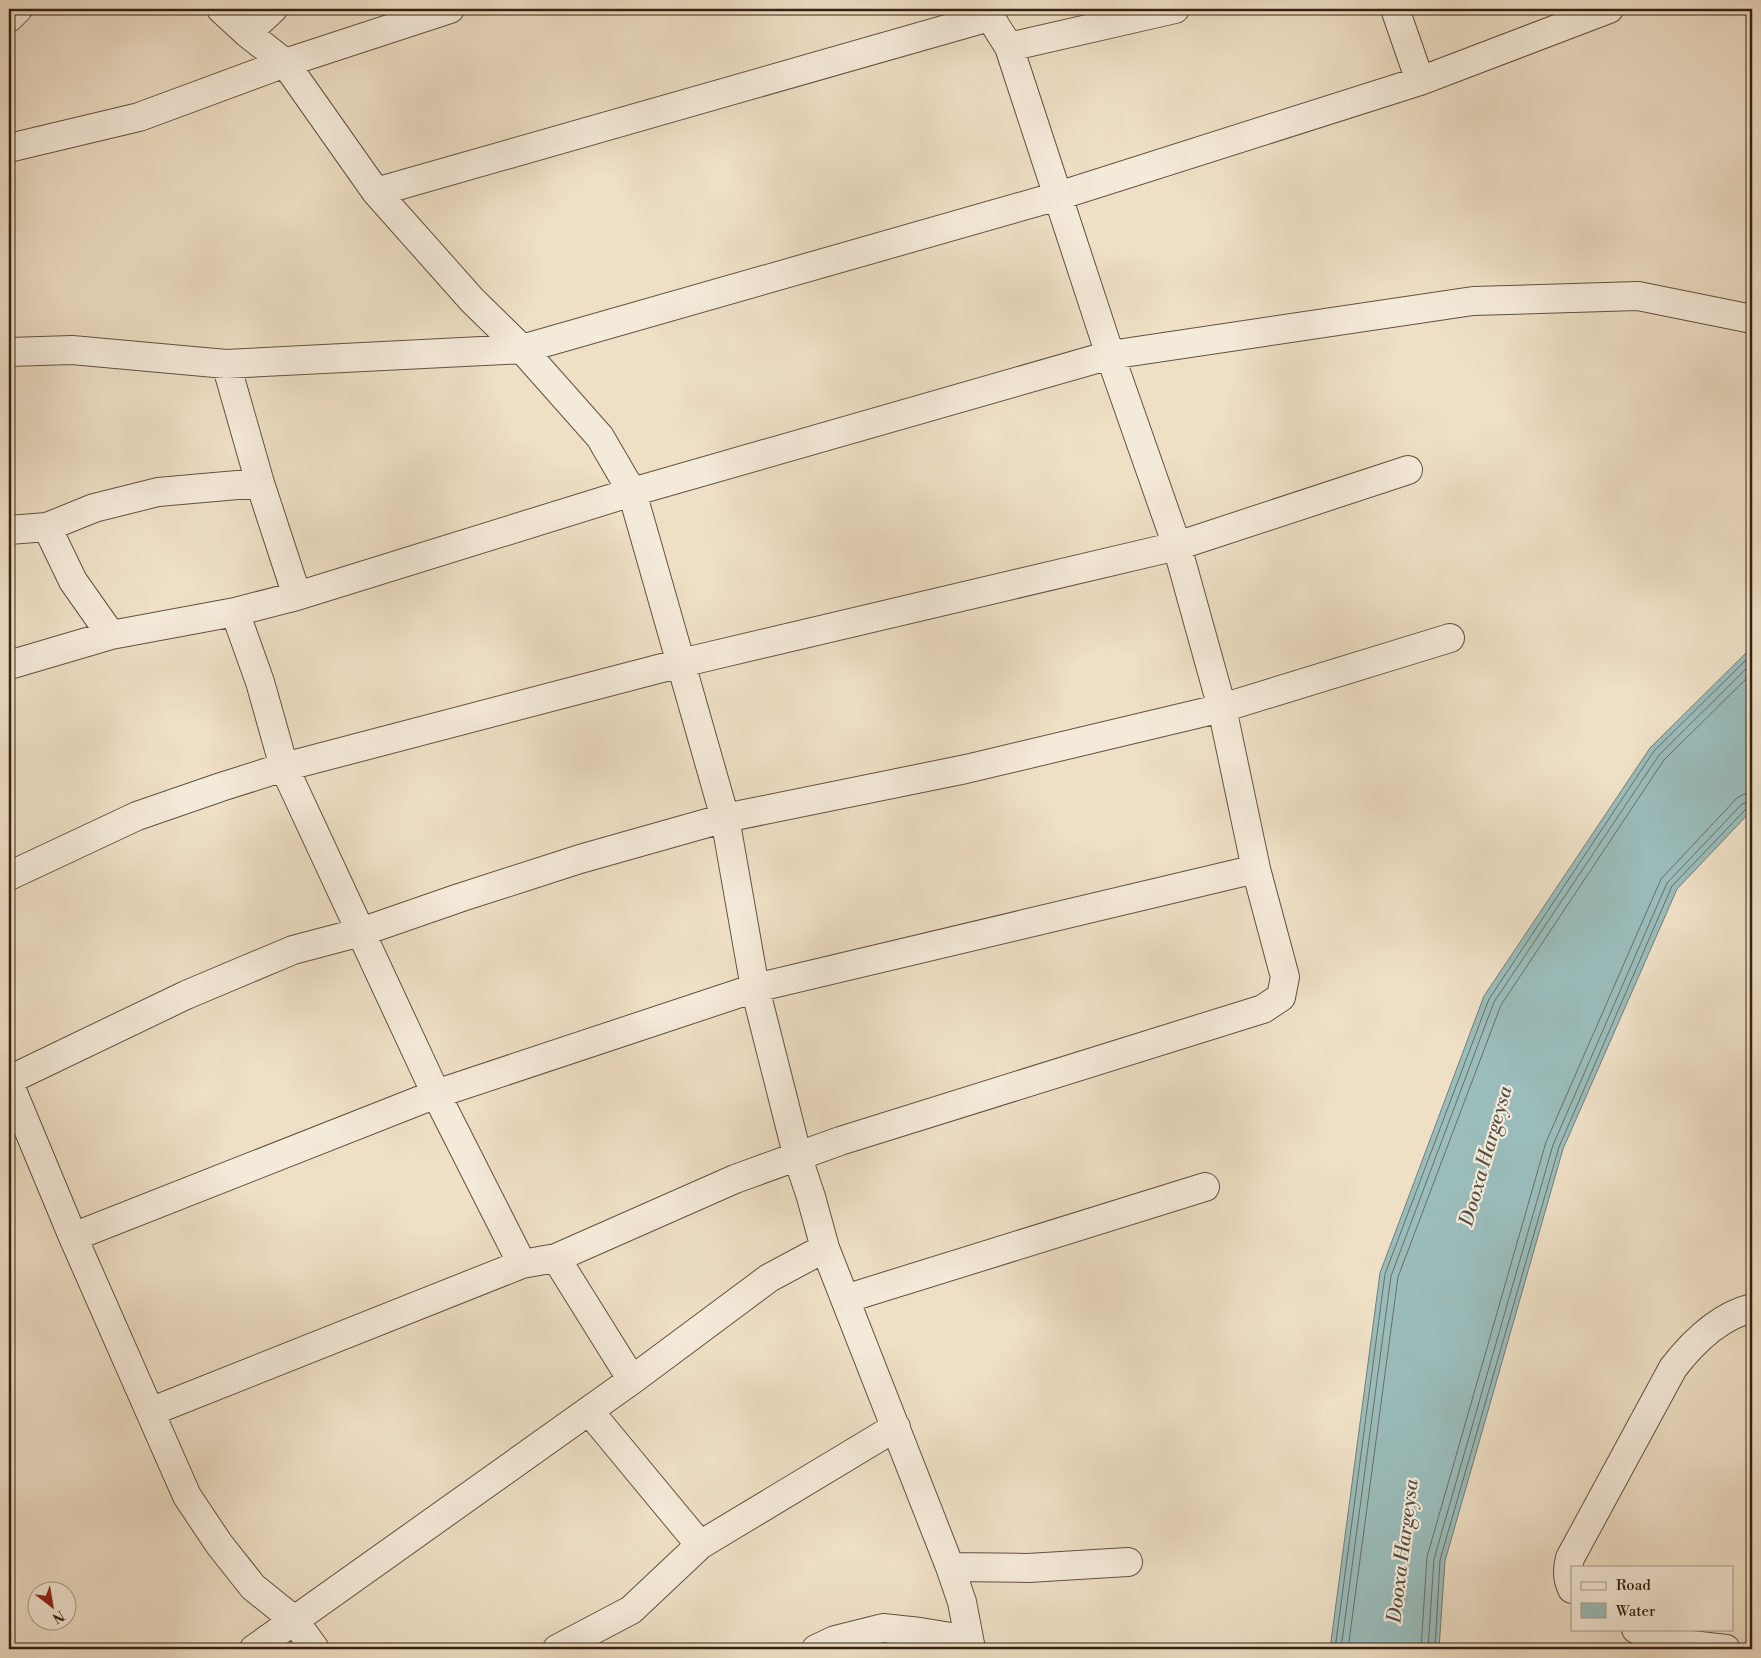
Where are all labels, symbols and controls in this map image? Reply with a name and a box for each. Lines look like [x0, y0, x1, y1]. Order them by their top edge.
water label: Dooxa Hargeysa [1454, 1082, 1519, 1230]
water label: Dooxa Hargeysa [1382, 1477, 1425, 1626]
legend [1571, 1566, 1734, 1630]
text: Road [1616, 1576, 1651, 1595]
north arrow [28, 1580, 78, 1630]
text: Water [1615, 1602, 1656, 1621]
text: N [49, 1606, 68, 1627]

